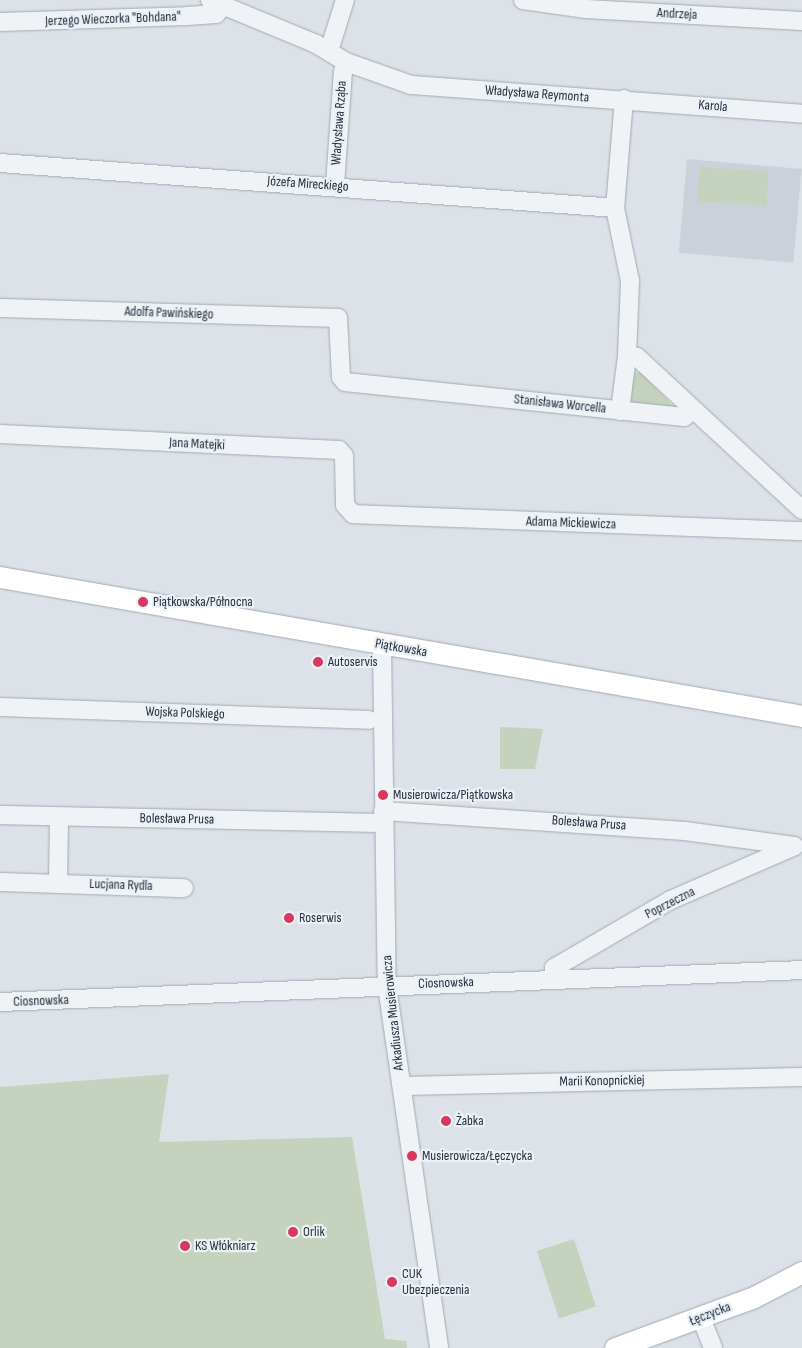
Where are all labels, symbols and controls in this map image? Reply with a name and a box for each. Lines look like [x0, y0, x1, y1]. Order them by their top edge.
street label: Andrzeja [656, 5, 698, 23]
street label: Jerzego Wieczorka "Bohdana" [45, 8, 181, 30]
street label: Władysława Rząba [328, 80, 350, 166]
street label: Władysława Reymonta [484, 82, 590, 106]
street label: Karola [698, 96, 728, 116]
street label: Józefa Mireckiego [267, 173, 349, 195]
street label: Adolfa Pawińskiego [124, 303, 214, 323]
street label: Stanisława Worcella [513, 391, 607, 417]
street label: Jana Matejki [169, 434, 225, 454]
street label: Adama Mickiewicza [526, 513, 616, 533]
place label: Piątkowska/Północna [153, 594, 253, 610]
marker: Piątkowska/Północna [137, 596, 149, 608]
street label: Piątkowska [374, 635, 428, 661]
place label: Autoservis [328, 654, 378, 670]
marker: Autoservis [312, 656, 324, 668]
street label: Wojska Polskiego [145, 703, 225, 723]
place label: Musierowicza/Piątkowska [393, 787, 513, 803]
marker: Musierowicza/Piątkowska [377, 789, 389, 801]
street label: Bolesława Prusa [140, 810, 214, 828]
street label: Bolesława Prusa [551, 812, 627, 834]
street label: Lucjana Rydla [89, 875, 153, 895]
street label: Poprzeczna [642, 883, 698, 923]
place label: Roserwis [299, 910, 341, 926]
marker: Roserwis [283, 912, 295, 924]
street label: Arkadiusza Musierowicza [379, 954, 407, 1072]
street label: Ciosnowska [418, 974, 474, 992]
street label: Ciosnowska [13, 992, 69, 1010]
street label: Marii Konopnickiej [559, 1072, 645, 1090]
place label: Żabka [456, 1113, 484, 1129]
marker: Żabka [440, 1115, 452, 1127]
place label: Musierowicza/Łęczycka [422, 1148, 532, 1164]
marker: Musierowicza/Łęczycka [406, 1150, 418, 1162]
place label: Orlik [303, 1224, 325, 1240]
marker: Orlik [287, 1226, 299, 1238]
place label: KS Włókniarz [195, 1238, 255, 1254]
marker: KS Włókniarz [179, 1240, 191, 1252]
place label: CUK Ubezpieczenia [402, 1266, 469, 1298]
marker: CUK Ubezpieczenia [386, 1276, 398, 1288]
street label: Łęczycka [687, 1298, 733, 1330]

